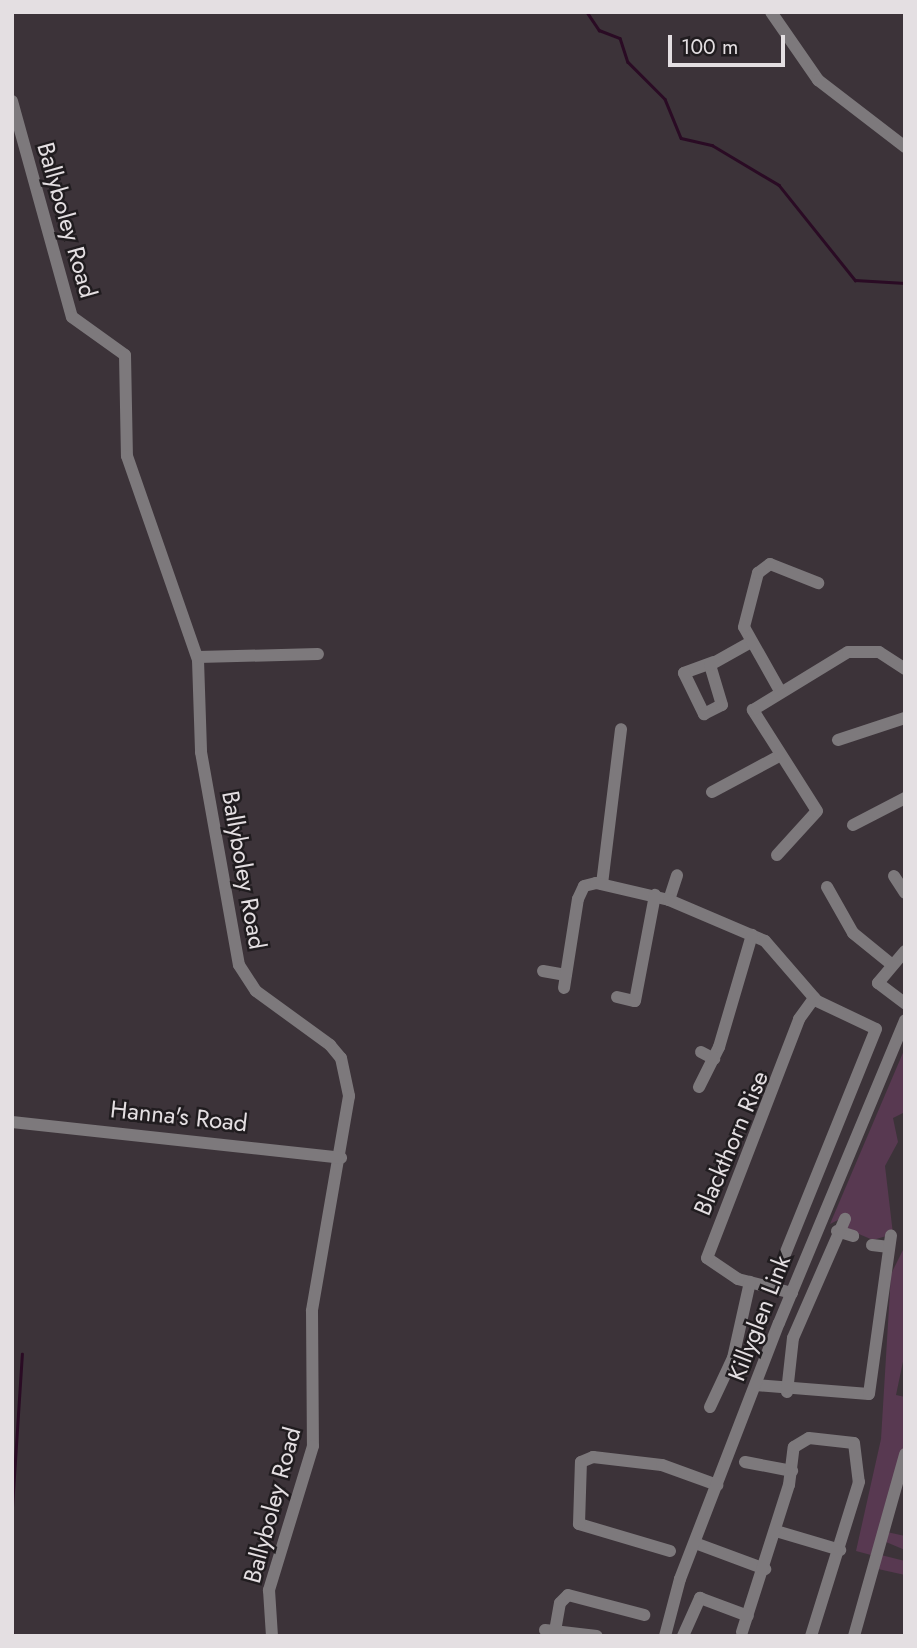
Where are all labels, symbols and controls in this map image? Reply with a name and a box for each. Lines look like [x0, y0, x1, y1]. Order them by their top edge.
scale bar [672, 21, 789, 65]
text: 100 m [681, 32, 738, 62]
street label: Ballyboley Road [31, 139, 103, 301]
street label: Ballyboley Road [216, 789, 272, 951]
street label: Blackthorn Rise [688, 1067, 774, 1219]
street label: Hanna's Road [109, 1094, 249, 1138]
street label: Killyglen Link [722, 1251, 796, 1385]
street label: Ballyboley Road [237, 1424, 307, 1586]

